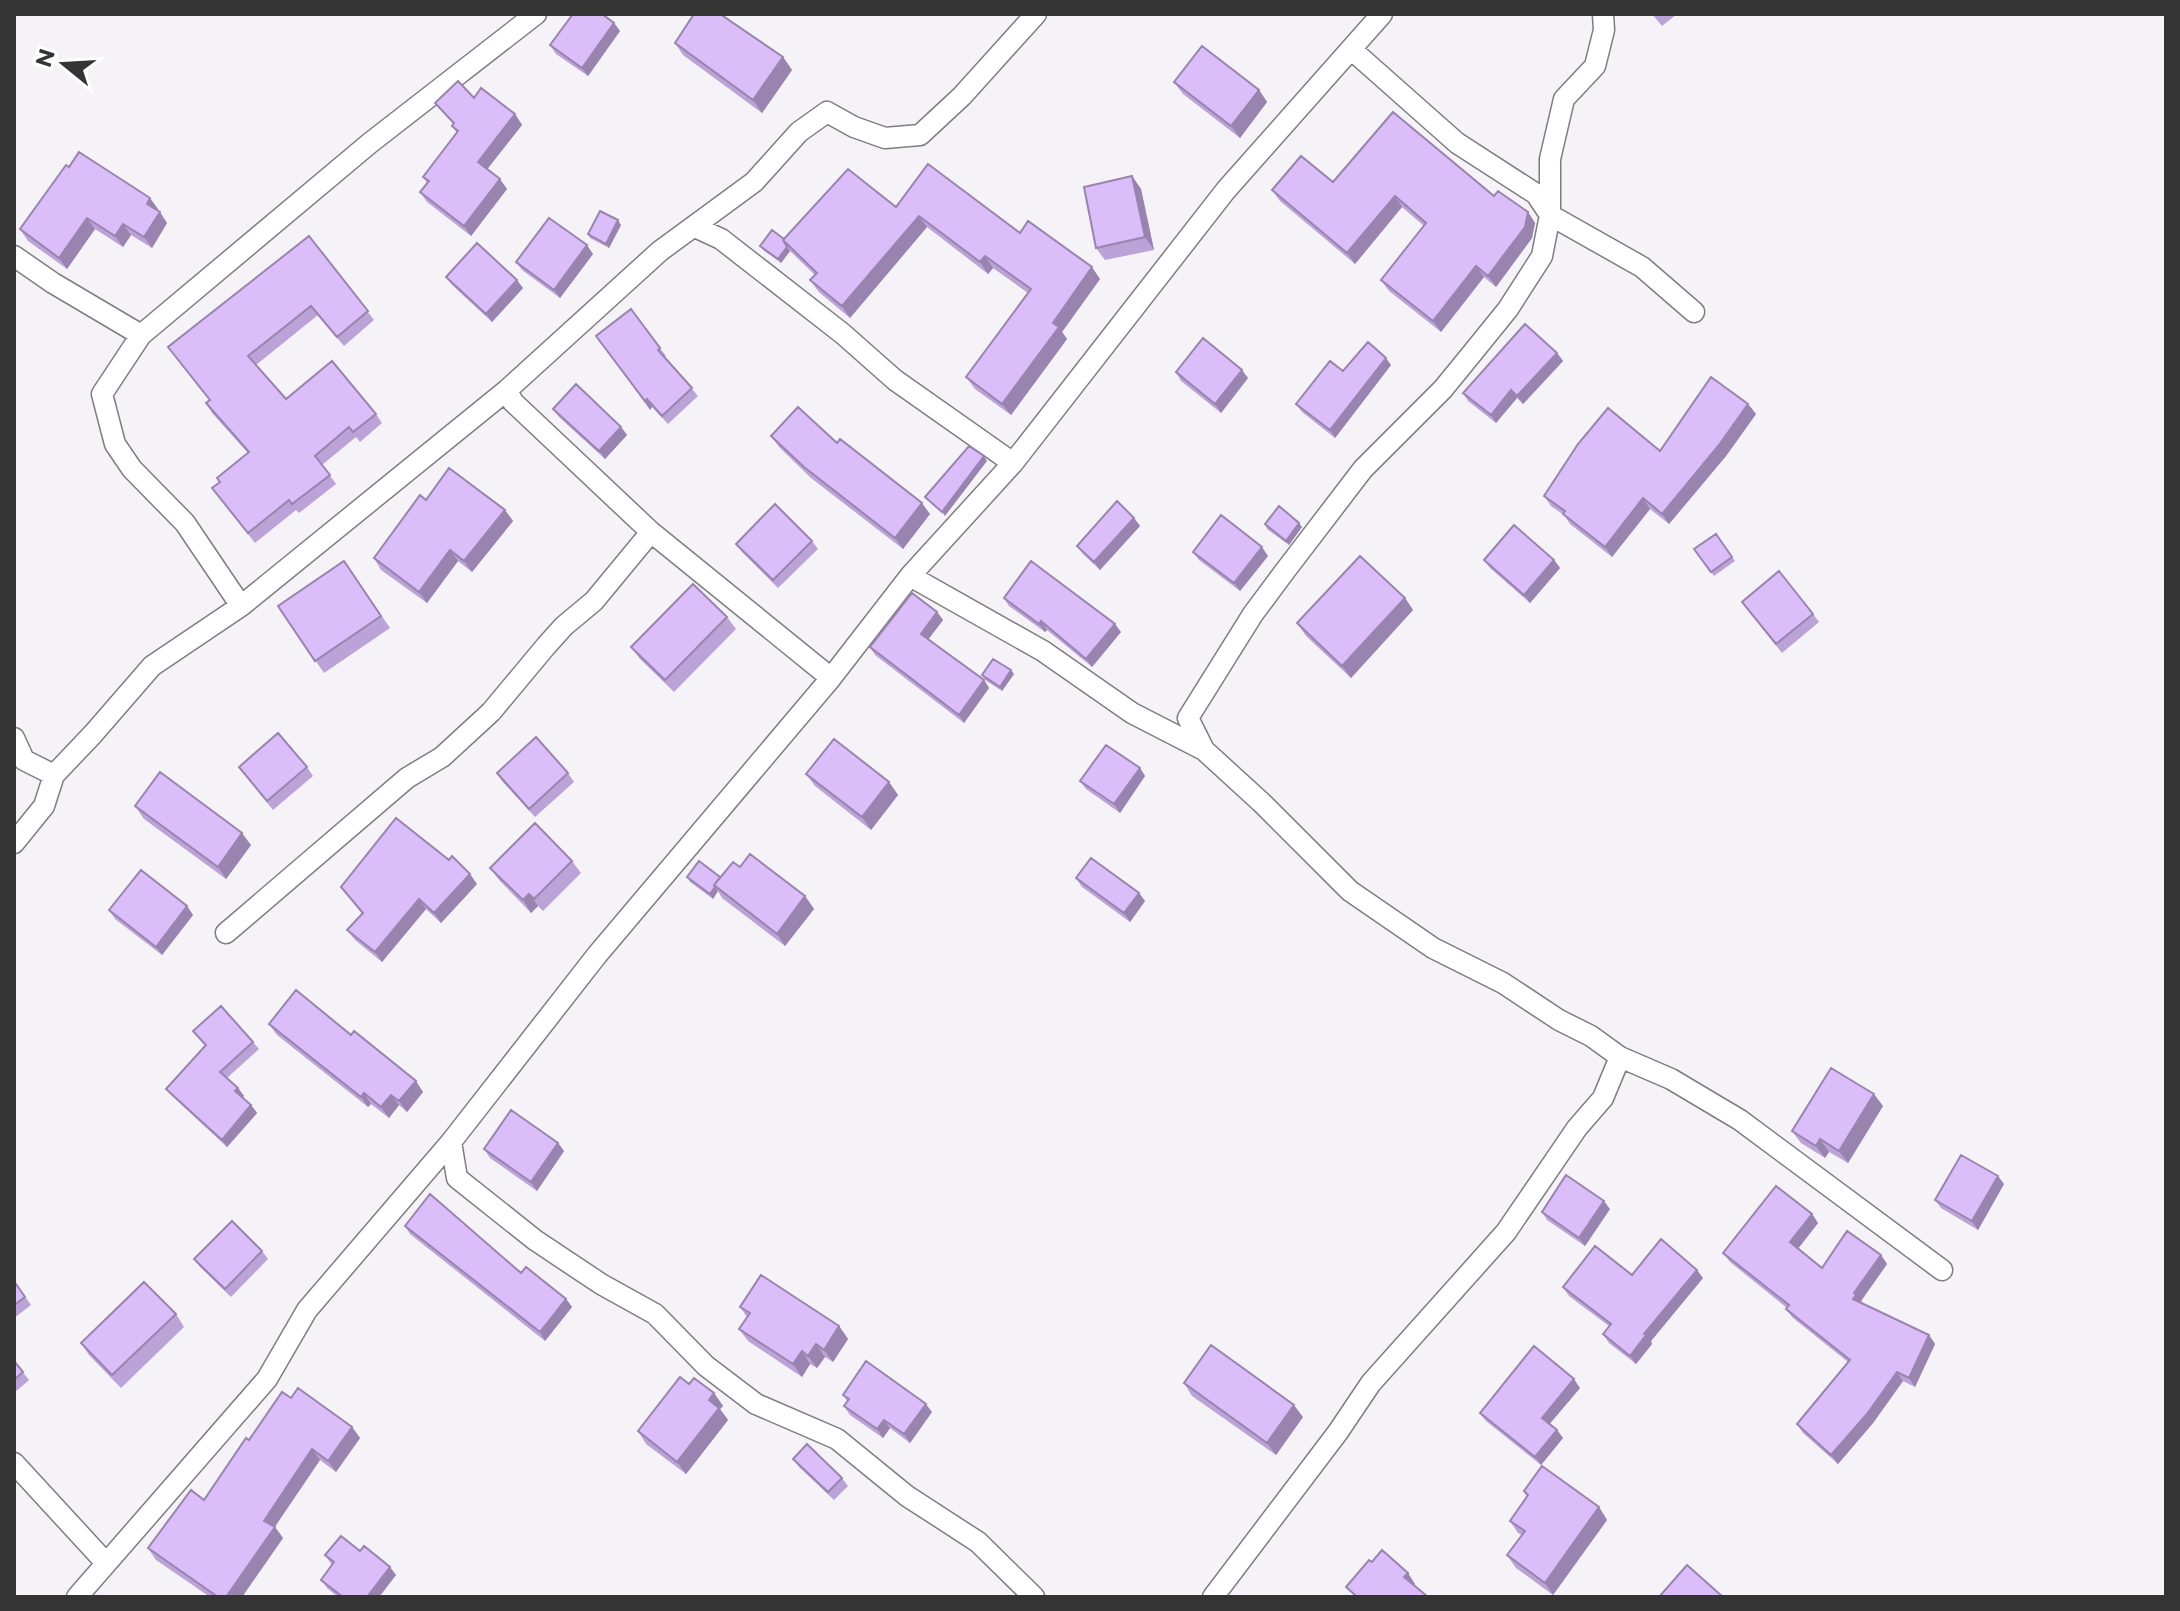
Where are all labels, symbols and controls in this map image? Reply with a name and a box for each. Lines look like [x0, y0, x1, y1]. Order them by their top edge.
north arrow [24, 24, 104, 104]
text: N [30, 45, 61, 71]

